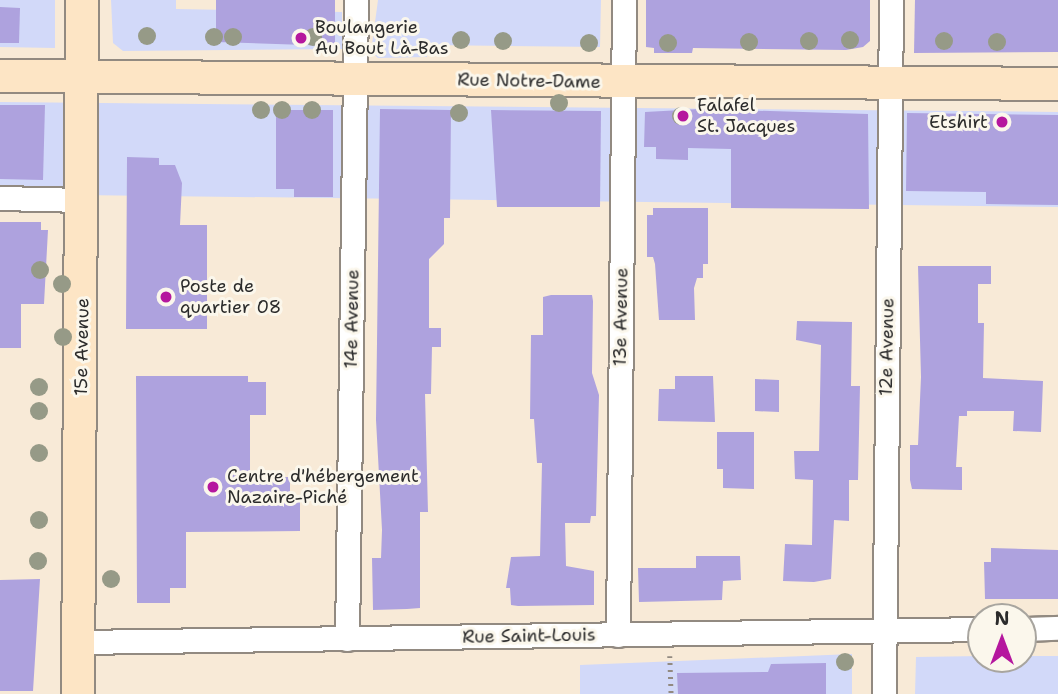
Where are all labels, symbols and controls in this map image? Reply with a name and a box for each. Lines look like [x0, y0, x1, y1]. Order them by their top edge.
place label: Boulangerie Au Bout Là-Bas [315, 17, 449, 60]
marker: Boulangerie Au Bout Là-Bas [293, 30, 309, 46]
street label: Rue Notre-Dame [457, 69, 601, 93]
place label: Falafel St. Jacques [697, 95, 795, 138]
marker: Falafel St. Jacques [675, 108, 691, 124]
place label: Etshirt [929, 111, 988, 133]
marker: Etshirt [994, 114, 1010, 130]
street label: 13e Avenue [609, 267, 633, 367]
street label: 14e Avenue [340, 269, 364, 369]
place label: Poste de quartier 08 [180, 276, 281, 318]
marker: Poste de quartier 08 [158, 289, 174, 305]
street label: 15e Avenue [70, 298, 94, 396]
street label: 12e Avenue [875, 298, 899, 396]
place label: Centre d'hébergement Nazaire-Piché [227, 466, 419, 508]
marker: Centre d'hébergement Nazaire-Piché [205, 479, 221, 495]
north arrow [967, 603, 1037, 673]
text: N [994, 606, 1010, 631]
street label: Rue Saint-Louis [462, 624, 596, 648]

